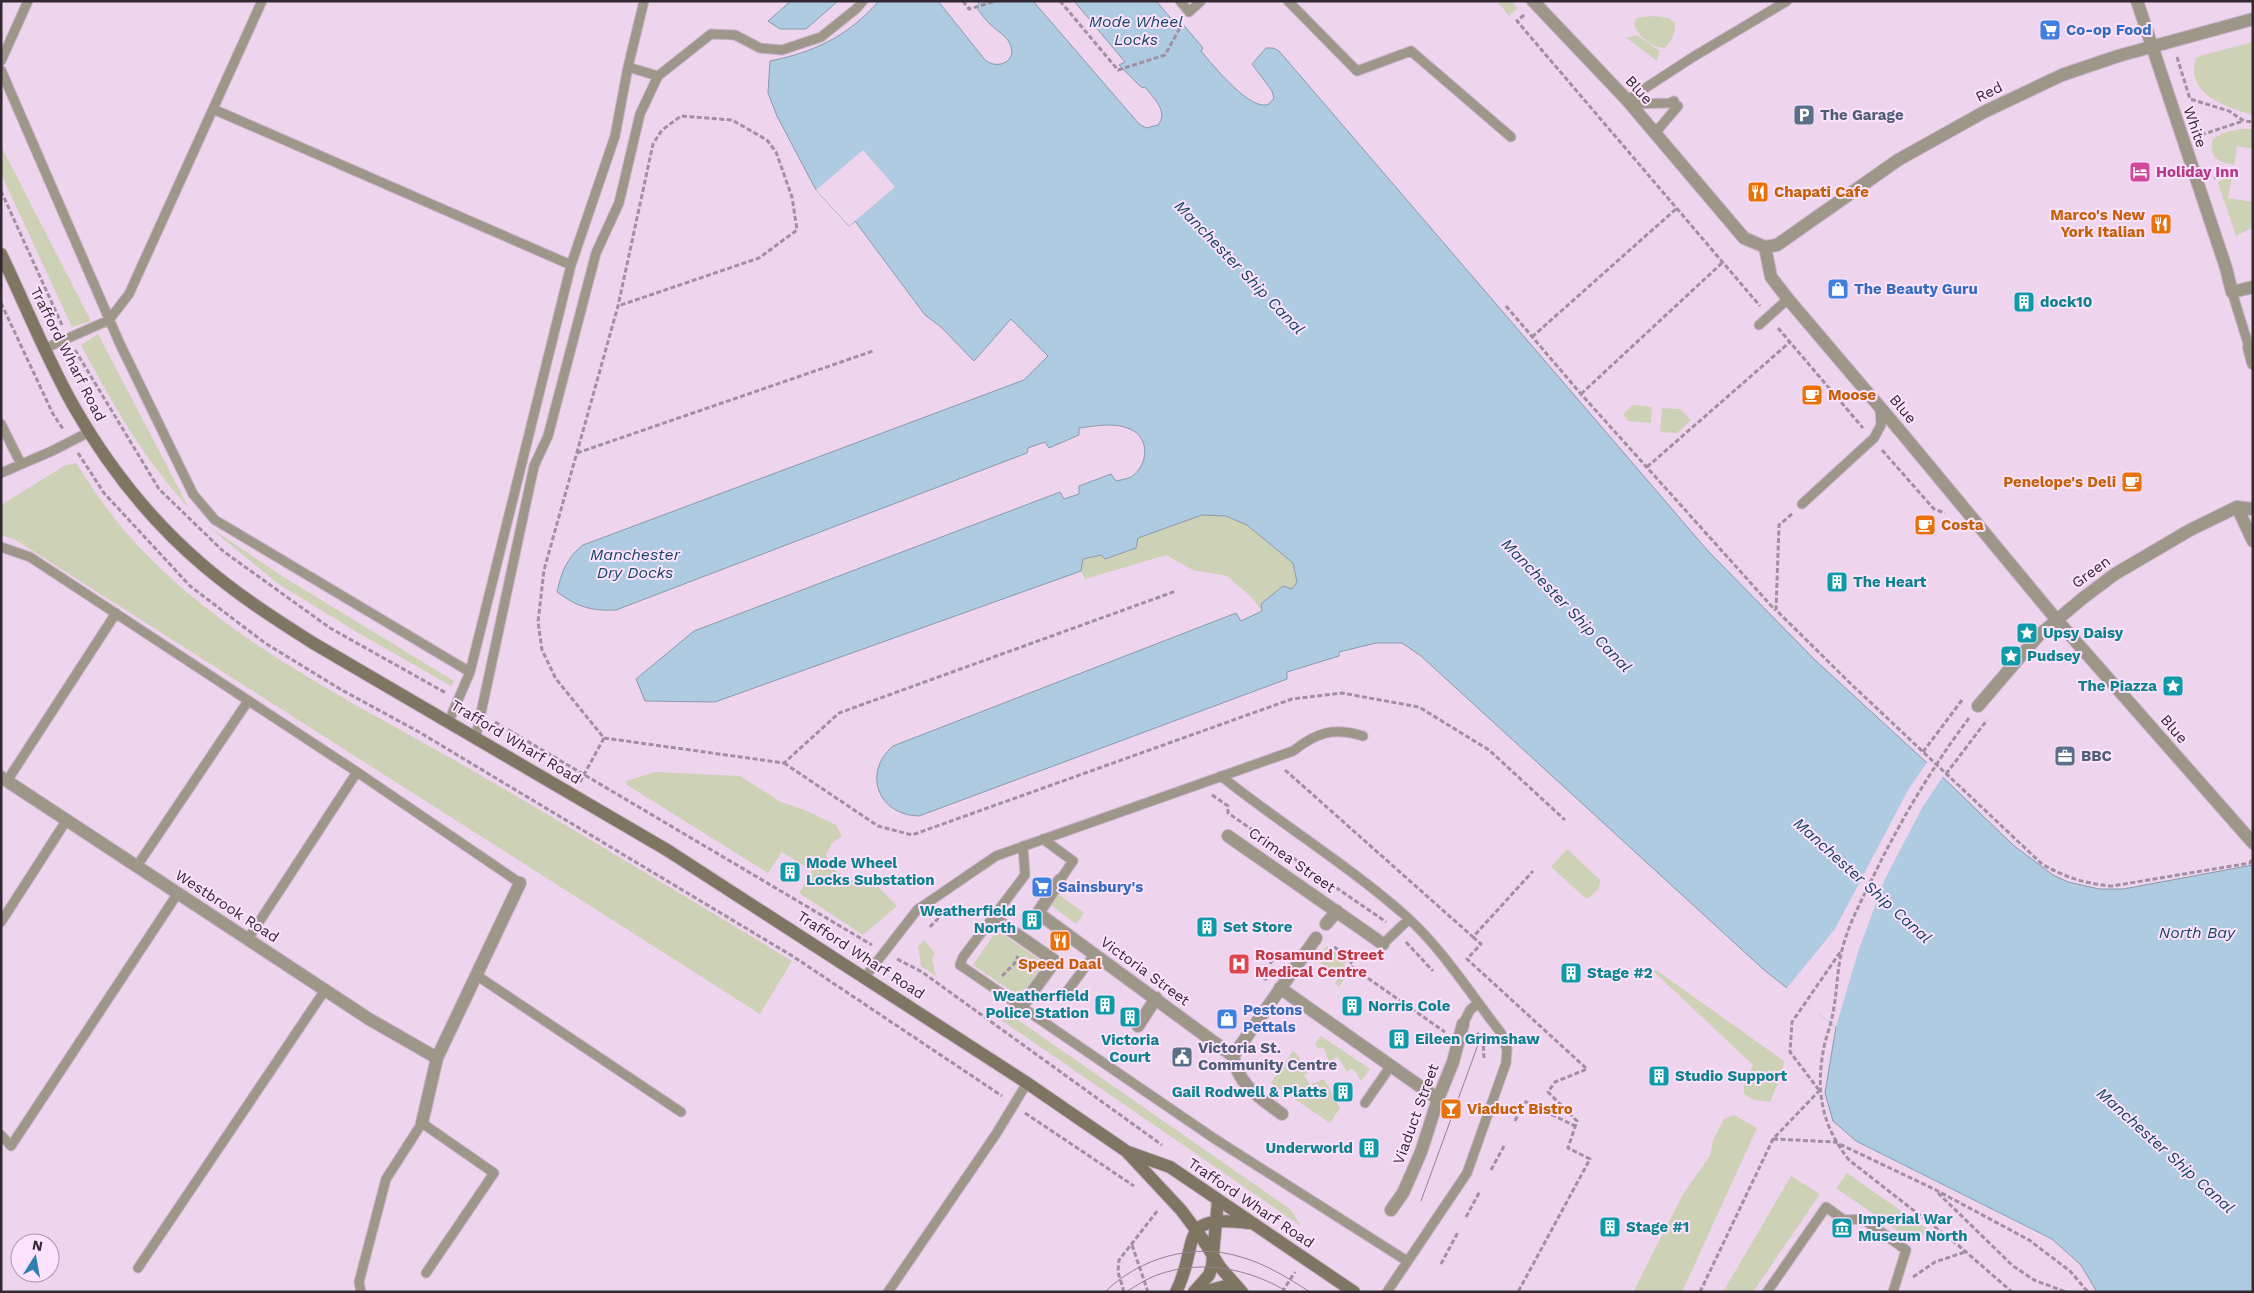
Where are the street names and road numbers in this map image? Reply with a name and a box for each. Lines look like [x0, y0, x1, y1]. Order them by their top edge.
street label: Blue [1622, 72, 1656, 108]
street label: Red [1973, 78, 2005, 106]
street label: White [2180, 104, 2210, 150]
street label: Trafford Wharf Road [26, 284, 110, 424]
street label: Blue [1886, 391, 1920, 427]
street label: Green [2068, 552, 2114, 592]
street label: Trafford Wharf Road [448, 696, 584, 788]
street label: Blue [2157, 711, 2191, 747]
street label: Crimea Street [1245, 823, 1339, 897]
street label: Westbrook Road [172, 866, 282, 946]
street label: Trafford Wharf Road [794, 907, 928, 1003]
street label: Victoria Street [1097, 933, 1194, 1010]
street label: Viaduct Street [1389, 1061, 1443, 1167]
street label: Trafford Wharf Road [1184, 1154, 1318, 1252]

